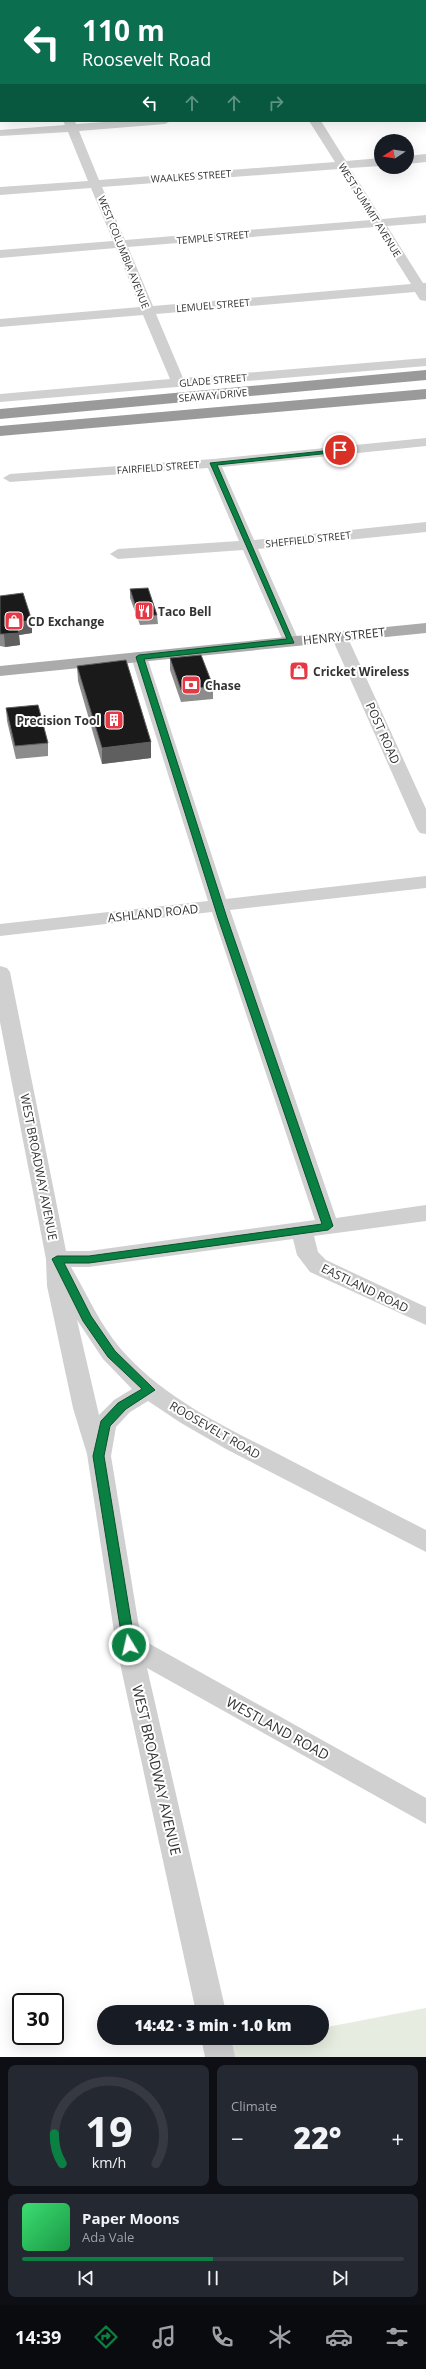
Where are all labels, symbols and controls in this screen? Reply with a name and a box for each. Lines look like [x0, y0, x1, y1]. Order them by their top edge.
text: 110 m [82, 11, 165, 49]
icon: left [16, 16, 68, 68]
text: Roosevelt Road [82, 47, 211, 71]
icon: left [139, 92, 161, 114]
icon: ahead [181, 92, 203, 114]
icon: ahead [223, 92, 245, 114]
icon: right [265, 92, 287, 114]
north arrow [374, 134, 414, 174]
map controls [374, 134, 414, 174]
street label: WEST SUMMIT AVENUE [335, 160, 405, 260]
street label: WAALKES STREET [150, 166, 232, 186]
street label: WEST COLUMBIA AVENUE [95, 194, 153, 310]
street label: TEMPLE STREET [176, 227, 251, 247]
street label: LEMUEL STREET [175, 295, 251, 315]
street label: GLADE STREET [179, 370, 248, 390]
street label: SEAWAY DRIVE [178, 385, 248, 405]
pin [323, 433, 357, 467]
icon: arrive [329, 439, 351, 461]
street label: FAIRFIELD STREET [116, 457, 200, 477]
street label: SHEFFIELD STREET [265, 527, 352, 550]
restaurant icon: Taco Bell [133, 600, 155, 622]
place label: Taco Bell [158, 603, 211, 620]
shop icon: CD Exchange [3, 610, 25, 632]
place label: CD Exchange [28, 613, 104, 630]
street label: HENRY STREET [302, 623, 386, 649]
shop icon: Cricket Wireless [288, 660, 310, 682]
place label: Cricket Wireless [313, 663, 409, 680]
bank icon: Chase [180, 674, 202, 696]
place label: Chase [205, 677, 241, 694]
street label: POST ROAD [362, 699, 404, 767]
building icon: Precision Tool [103, 709, 125, 731]
place label: Precision Tool [17, 712, 100, 729]
street label: ASHLAND ROAD [107, 900, 199, 926]
street label: WEST BROADWAY AVENUE [16, 1092, 62, 1242]
street label: EASTLAND ROAD [318, 1259, 412, 1317]
street label: ROOSEVELT ROAD [167, 1397, 263, 1463]
position arrow [108, 1624, 150, 1666]
street label: WEST BROADWAY AVENUE [128, 1683, 186, 1857]
street label: WESTLAND ROAD [223, 1692, 333, 1764]
speed limit sign: 30 [12, 1993, 64, 2045]
text: 14:42 · 3 min · 1.0 km [134, 2015, 292, 2035]
text: Climate [231, 2097, 277, 2115]
text: 19 [85, 2102, 132, 2158]
text: 22° [294, 2117, 341, 2158]
text: − [231, 2123, 244, 2153]
text: + [391, 2123, 404, 2153]
text: km/h [91, 2152, 126, 2171]
text: Paper Moons [82, 2208, 180, 2228]
text: Ada Vale [82, 2228, 134, 2246]
icon: previous [75, 2267, 97, 2289]
icon: pause [202, 2267, 224, 2289]
icon: next [329, 2267, 351, 2289]
icon: directions [92, 2323, 120, 2351]
icon: music [150, 2323, 178, 2351]
icon: phone [208, 2323, 236, 2351]
icon: climate [266, 2323, 294, 2351]
icon: car [325, 2323, 353, 2351]
icon: filters [383, 2323, 411, 2351]
text: 14:39 [15, 2325, 61, 2349]

